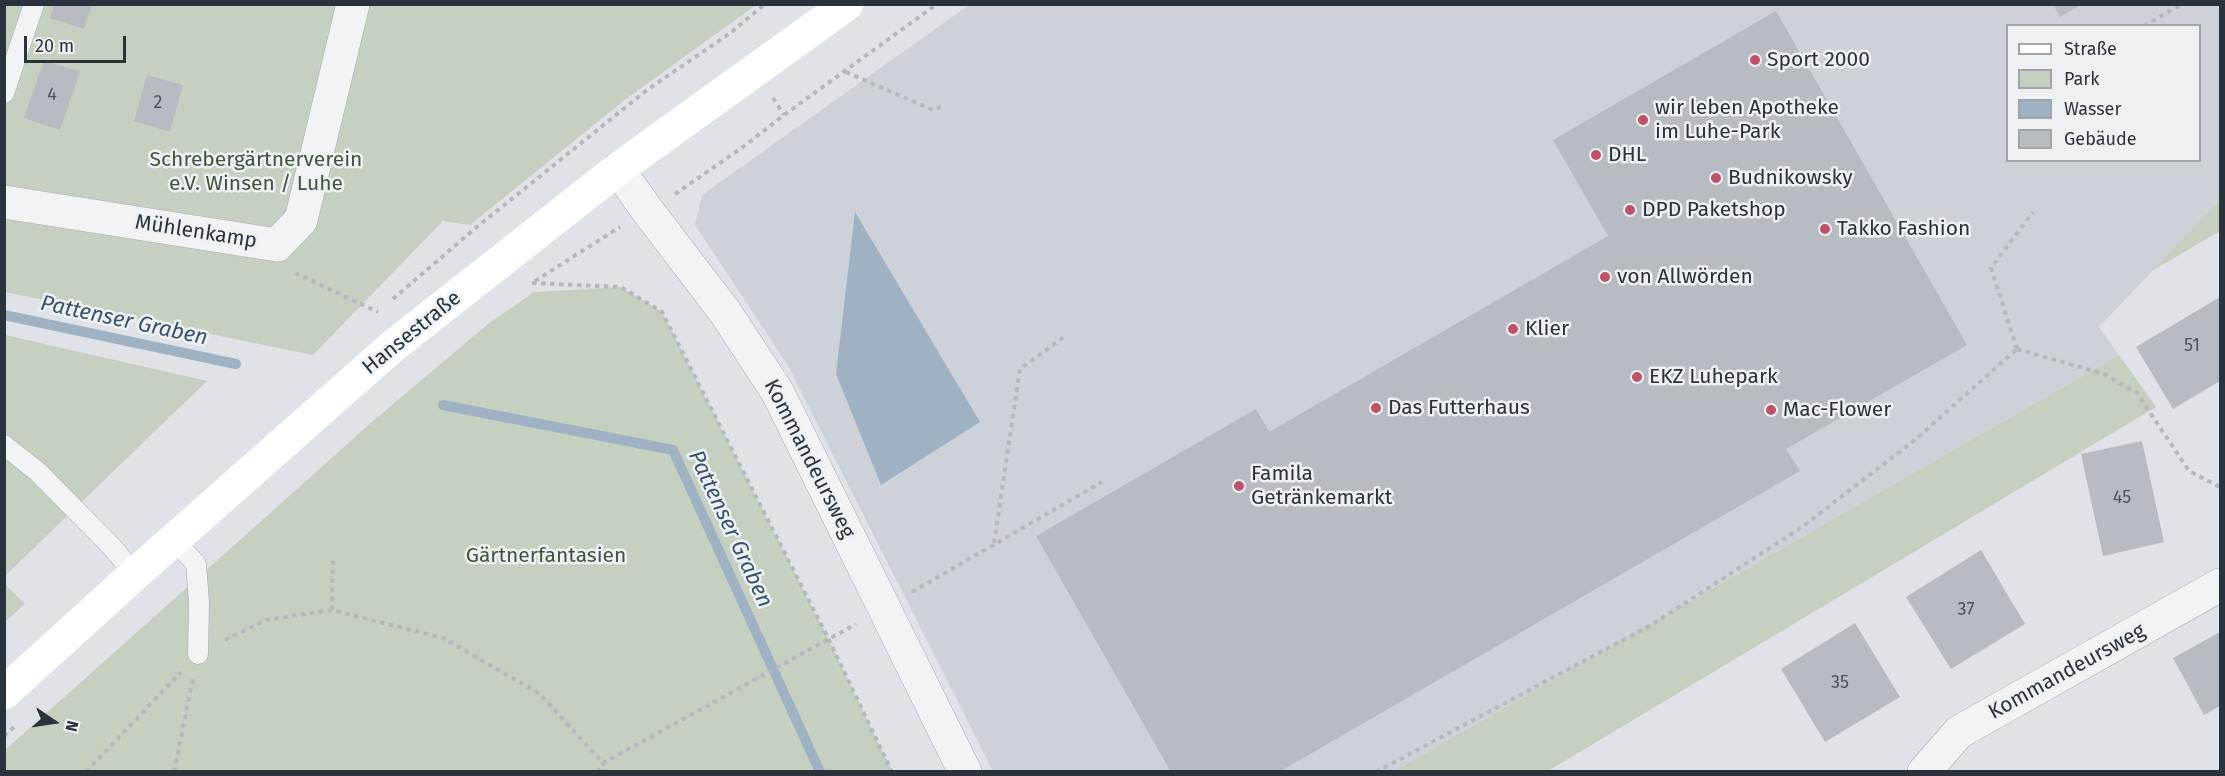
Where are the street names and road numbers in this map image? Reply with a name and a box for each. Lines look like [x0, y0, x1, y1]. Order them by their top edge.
street label: Mühlenkamp [133, 210, 259, 254]
street label: Hansestraße [358, 286, 466, 380]
street label: Kommandeursweg [758, 375, 860, 543]
street label: Kommandeursweg [1984, 619, 2150, 725]

